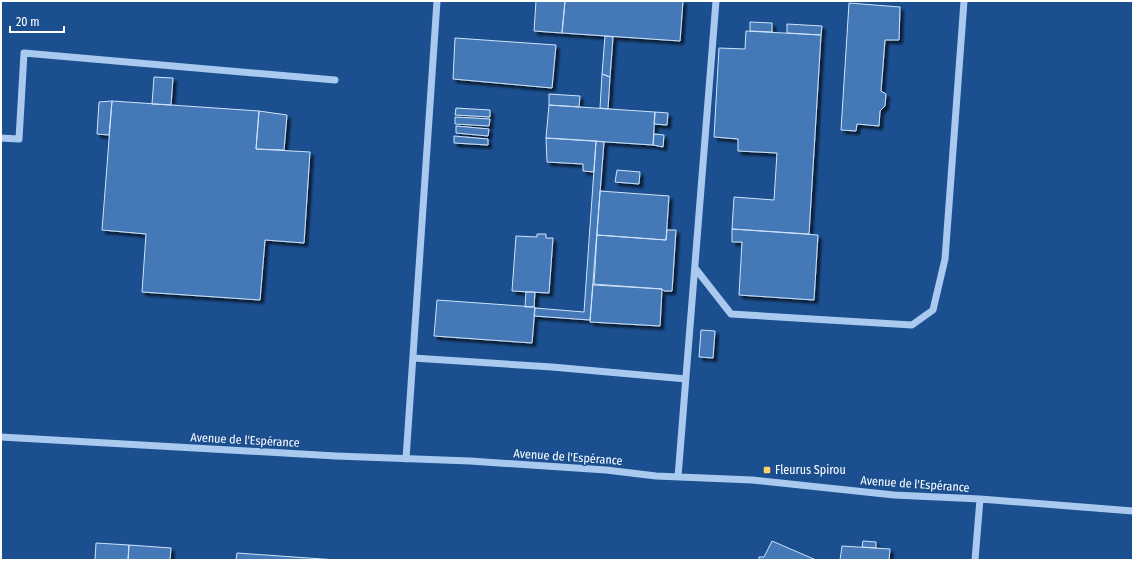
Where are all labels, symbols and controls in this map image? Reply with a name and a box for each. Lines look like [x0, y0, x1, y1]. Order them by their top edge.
scale bar [10, 8, 64, 34]
text: 20 m [16, 15, 40, 29]
street label: Avenue de l'Espérance [190, 430, 300, 450]
street label: Avenue de l'Espérance [513, 446, 623, 468]
place label: Fleurus Spirou [775, 463, 846, 477]
marker: Fleurus Spirou [762, 465, 772, 475]
street label: Avenue de l'Espérance [860, 473, 970, 495]

